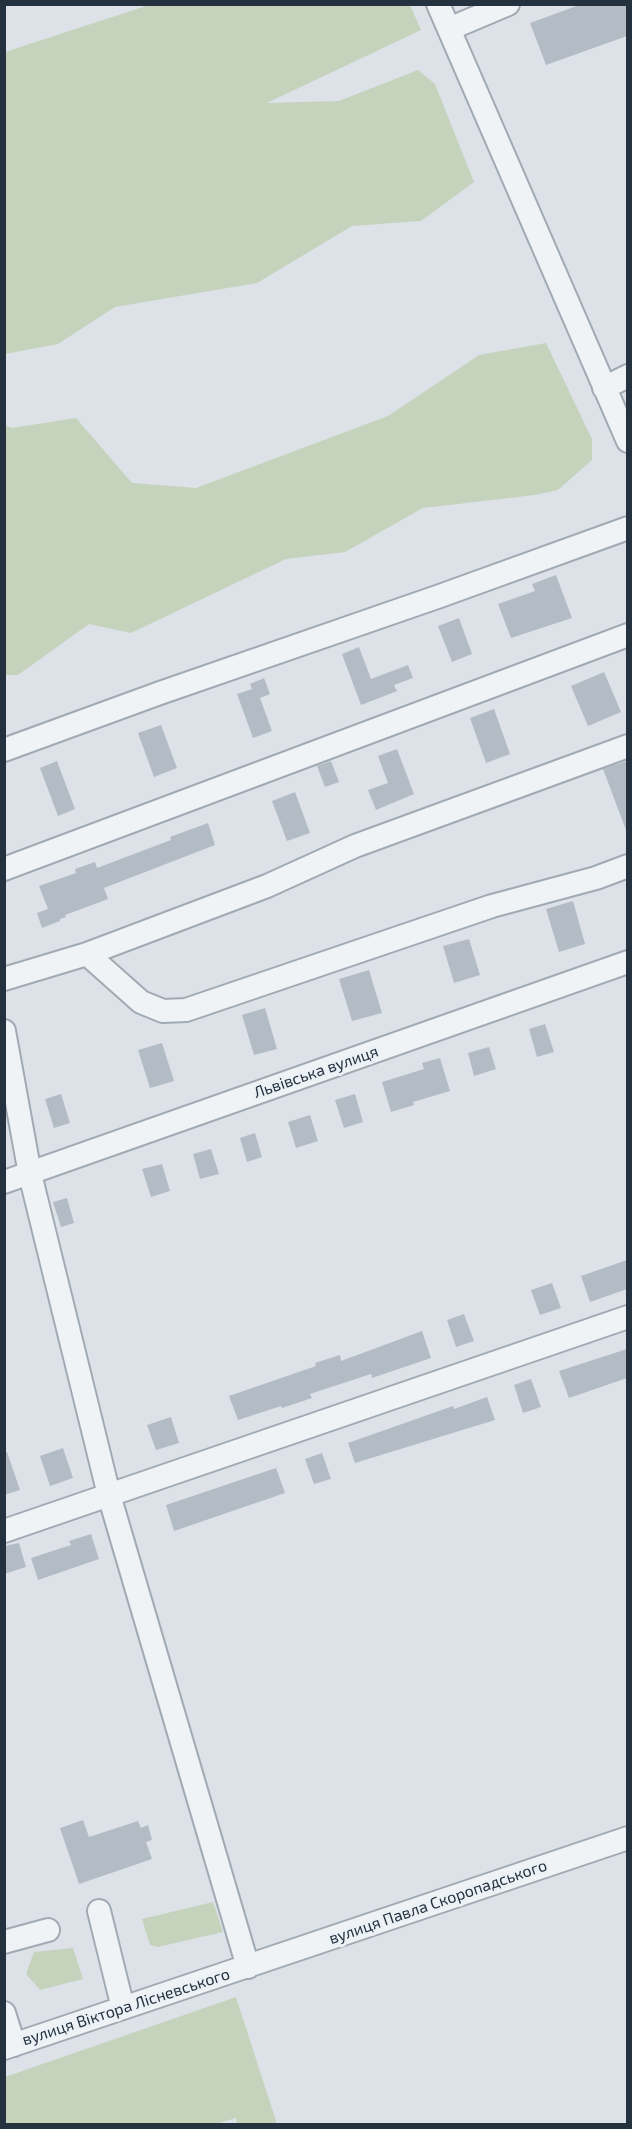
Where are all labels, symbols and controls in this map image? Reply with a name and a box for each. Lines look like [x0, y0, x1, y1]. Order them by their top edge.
street label: Львівська вулиця [251, 1042, 381, 1102]
street label: вулиця Павла Скоропадського [326, 1856, 550, 1948]
street label: вулиця Віктора Лісневського [20, 1964, 232, 2050]

